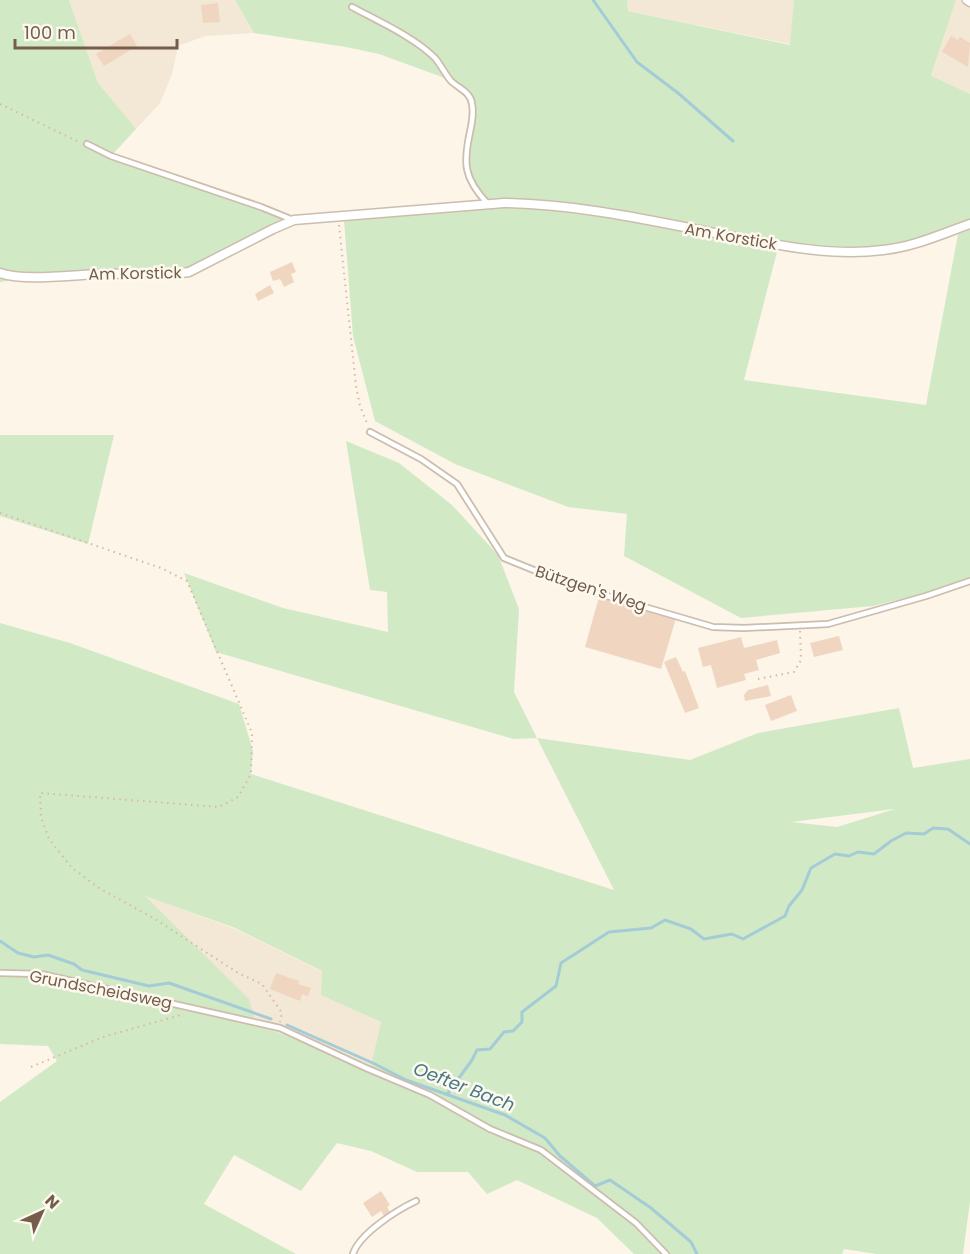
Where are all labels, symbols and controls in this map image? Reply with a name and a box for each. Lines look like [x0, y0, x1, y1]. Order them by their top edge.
scale bar [15, 12, 177, 50]
text: 100 m [24, 20, 76, 45]
street label: Am Korstick [683, 217, 780, 256]
street label: Am Korstick [88, 261, 183, 286]
street label: Bützgen's Weg [532, 560, 649, 617]
street label: Grundscheidsweg [28, 964, 174, 1015]
water label: Oefter Bach [410, 1056, 518, 1117]
north arrow [12, 1182, 72, 1242]
text: N [40, 1189, 65, 1214]

